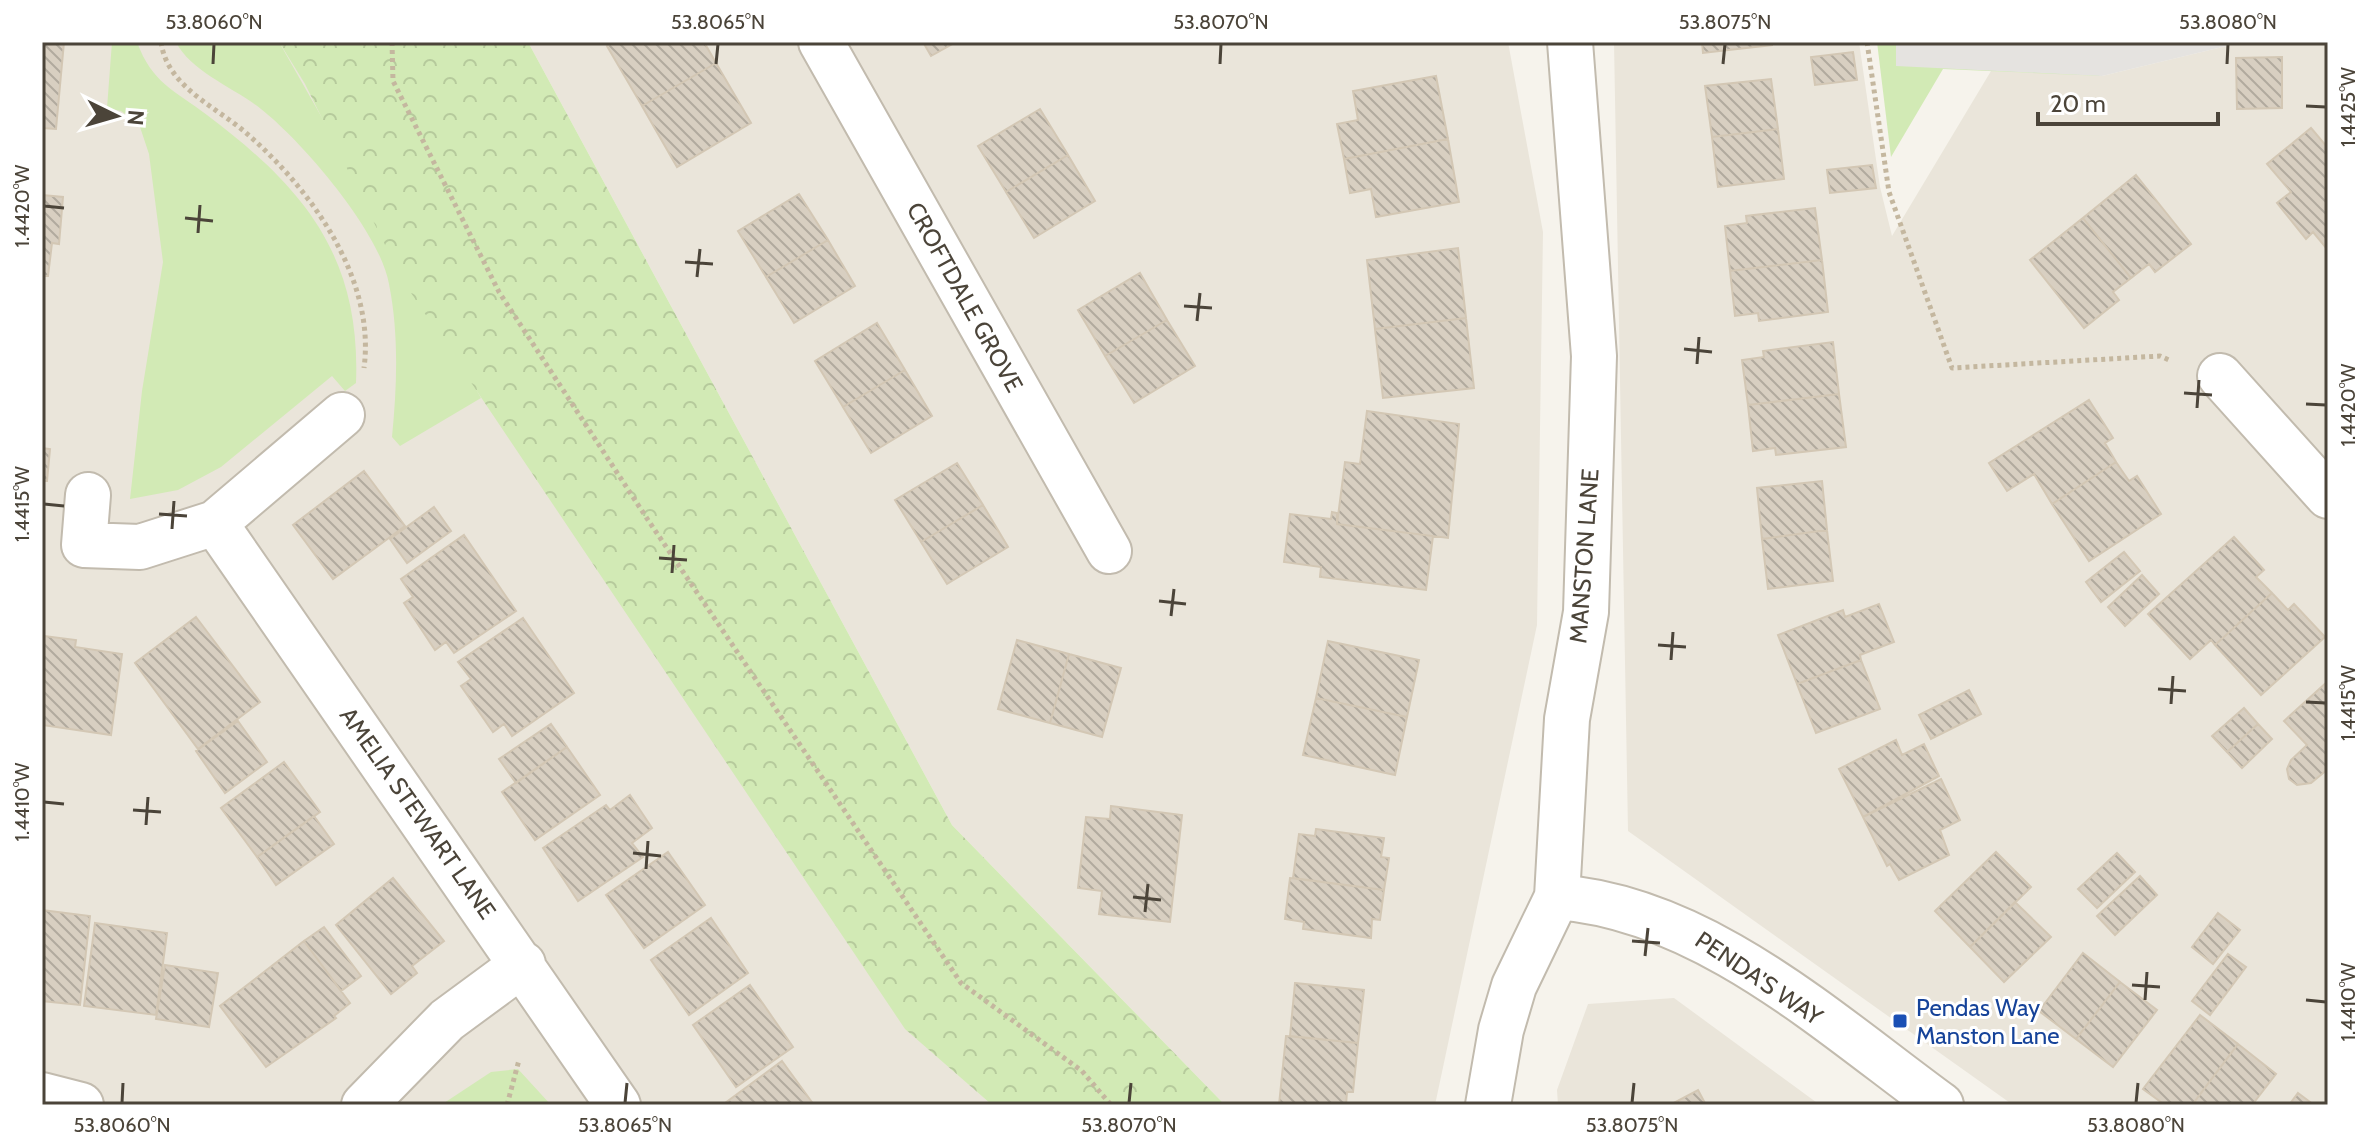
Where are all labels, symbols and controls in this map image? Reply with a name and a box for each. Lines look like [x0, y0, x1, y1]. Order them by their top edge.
text: 53.8060°N [165, 10, 263, 34]
text: 53.8065°N [671, 10, 765, 34]
text: 53.8070°N [1173, 10, 1269, 34]
text: 53.8075°N [1679, 10, 1771, 34]
text: 53.8080°N [2179, 10, 2277, 34]
text: 1.4425°W [2336, 67, 2360, 147]
north arrow [76, 76, 156, 156]
scale bar [2038, 76, 2218, 126]
text: 20 m [2050, 89, 2106, 118]
text: N [121, 109, 150, 127]
text: 1.4420°W [10, 164, 34, 247]
street label: CROFTDALE GROVE [901, 197, 1029, 397]
text: 1.4420°W [2336, 363, 2360, 446]
text: 1.4415°W [10, 466, 34, 542]
street label: MANSTON LANE [1563, 468, 1605, 644]
text: 1.4415°W [2336, 665, 2360, 741]
street label: AMELIA STEWART LANE [334, 702, 502, 924]
text: 1.4410°W [10, 762, 34, 842]
street label: PENDA'S WAY [1690, 925, 1828, 1031]
text: 1.4410°W [2336, 962, 2360, 1042]
place label: Pendas Way Manston Lane [1916, 993, 2059, 1050]
marker: Pendas Way Manston Lane [1891, 1012, 1909, 1030]
text: 53.8060°N [73, 1113, 171, 1137]
text: 53.8065°N [578, 1113, 672, 1137]
text: 53.8070°N [1081, 1113, 1177, 1137]
text: 53.8075°N [1586, 1113, 1678, 1137]
text: 53.8080°N [2087, 1113, 2185, 1137]

